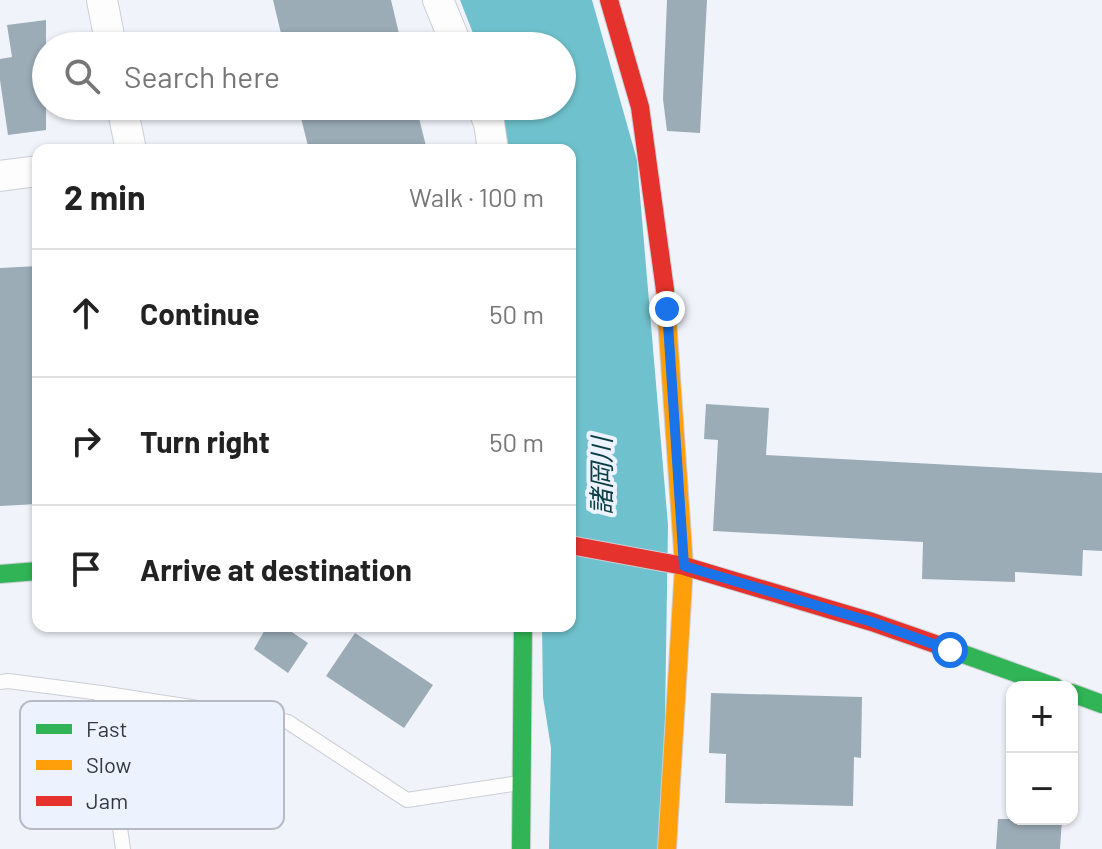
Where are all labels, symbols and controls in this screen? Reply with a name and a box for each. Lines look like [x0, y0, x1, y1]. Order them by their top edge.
search box [32, 32, 576, 120]
icon: search [60, 54, 104, 98]
text: Search here [124, 58, 280, 94]
text: 2 min [64, 176, 146, 217]
text: Walk · 100 m [409, 181, 544, 212]
icon: ahead [64, 291, 108, 335]
route end [649, 291, 685, 327]
text: Continue [140, 295, 260, 331]
text: 50 m [489, 298, 544, 329]
icon: right [64, 419, 108, 463]
text: Turn right [140, 423, 270, 459]
text: 50 m [489, 426, 544, 457]
water label: 諸岡川 [585, 434, 616, 515]
icon: arrive [64, 547, 108, 591]
text: Arrive at destination [140, 551, 412, 587]
route start [932, 632, 968, 668]
map controls [1006, 681, 1078, 825]
button: + [1006, 681, 1078, 753]
legend [20, 701, 284, 829]
text: Fast [86, 715, 128, 741]
text: Slow [86, 751, 131, 777]
button: − [1006, 753, 1078, 825]
text: Jam [86, 787, 128, 813]

